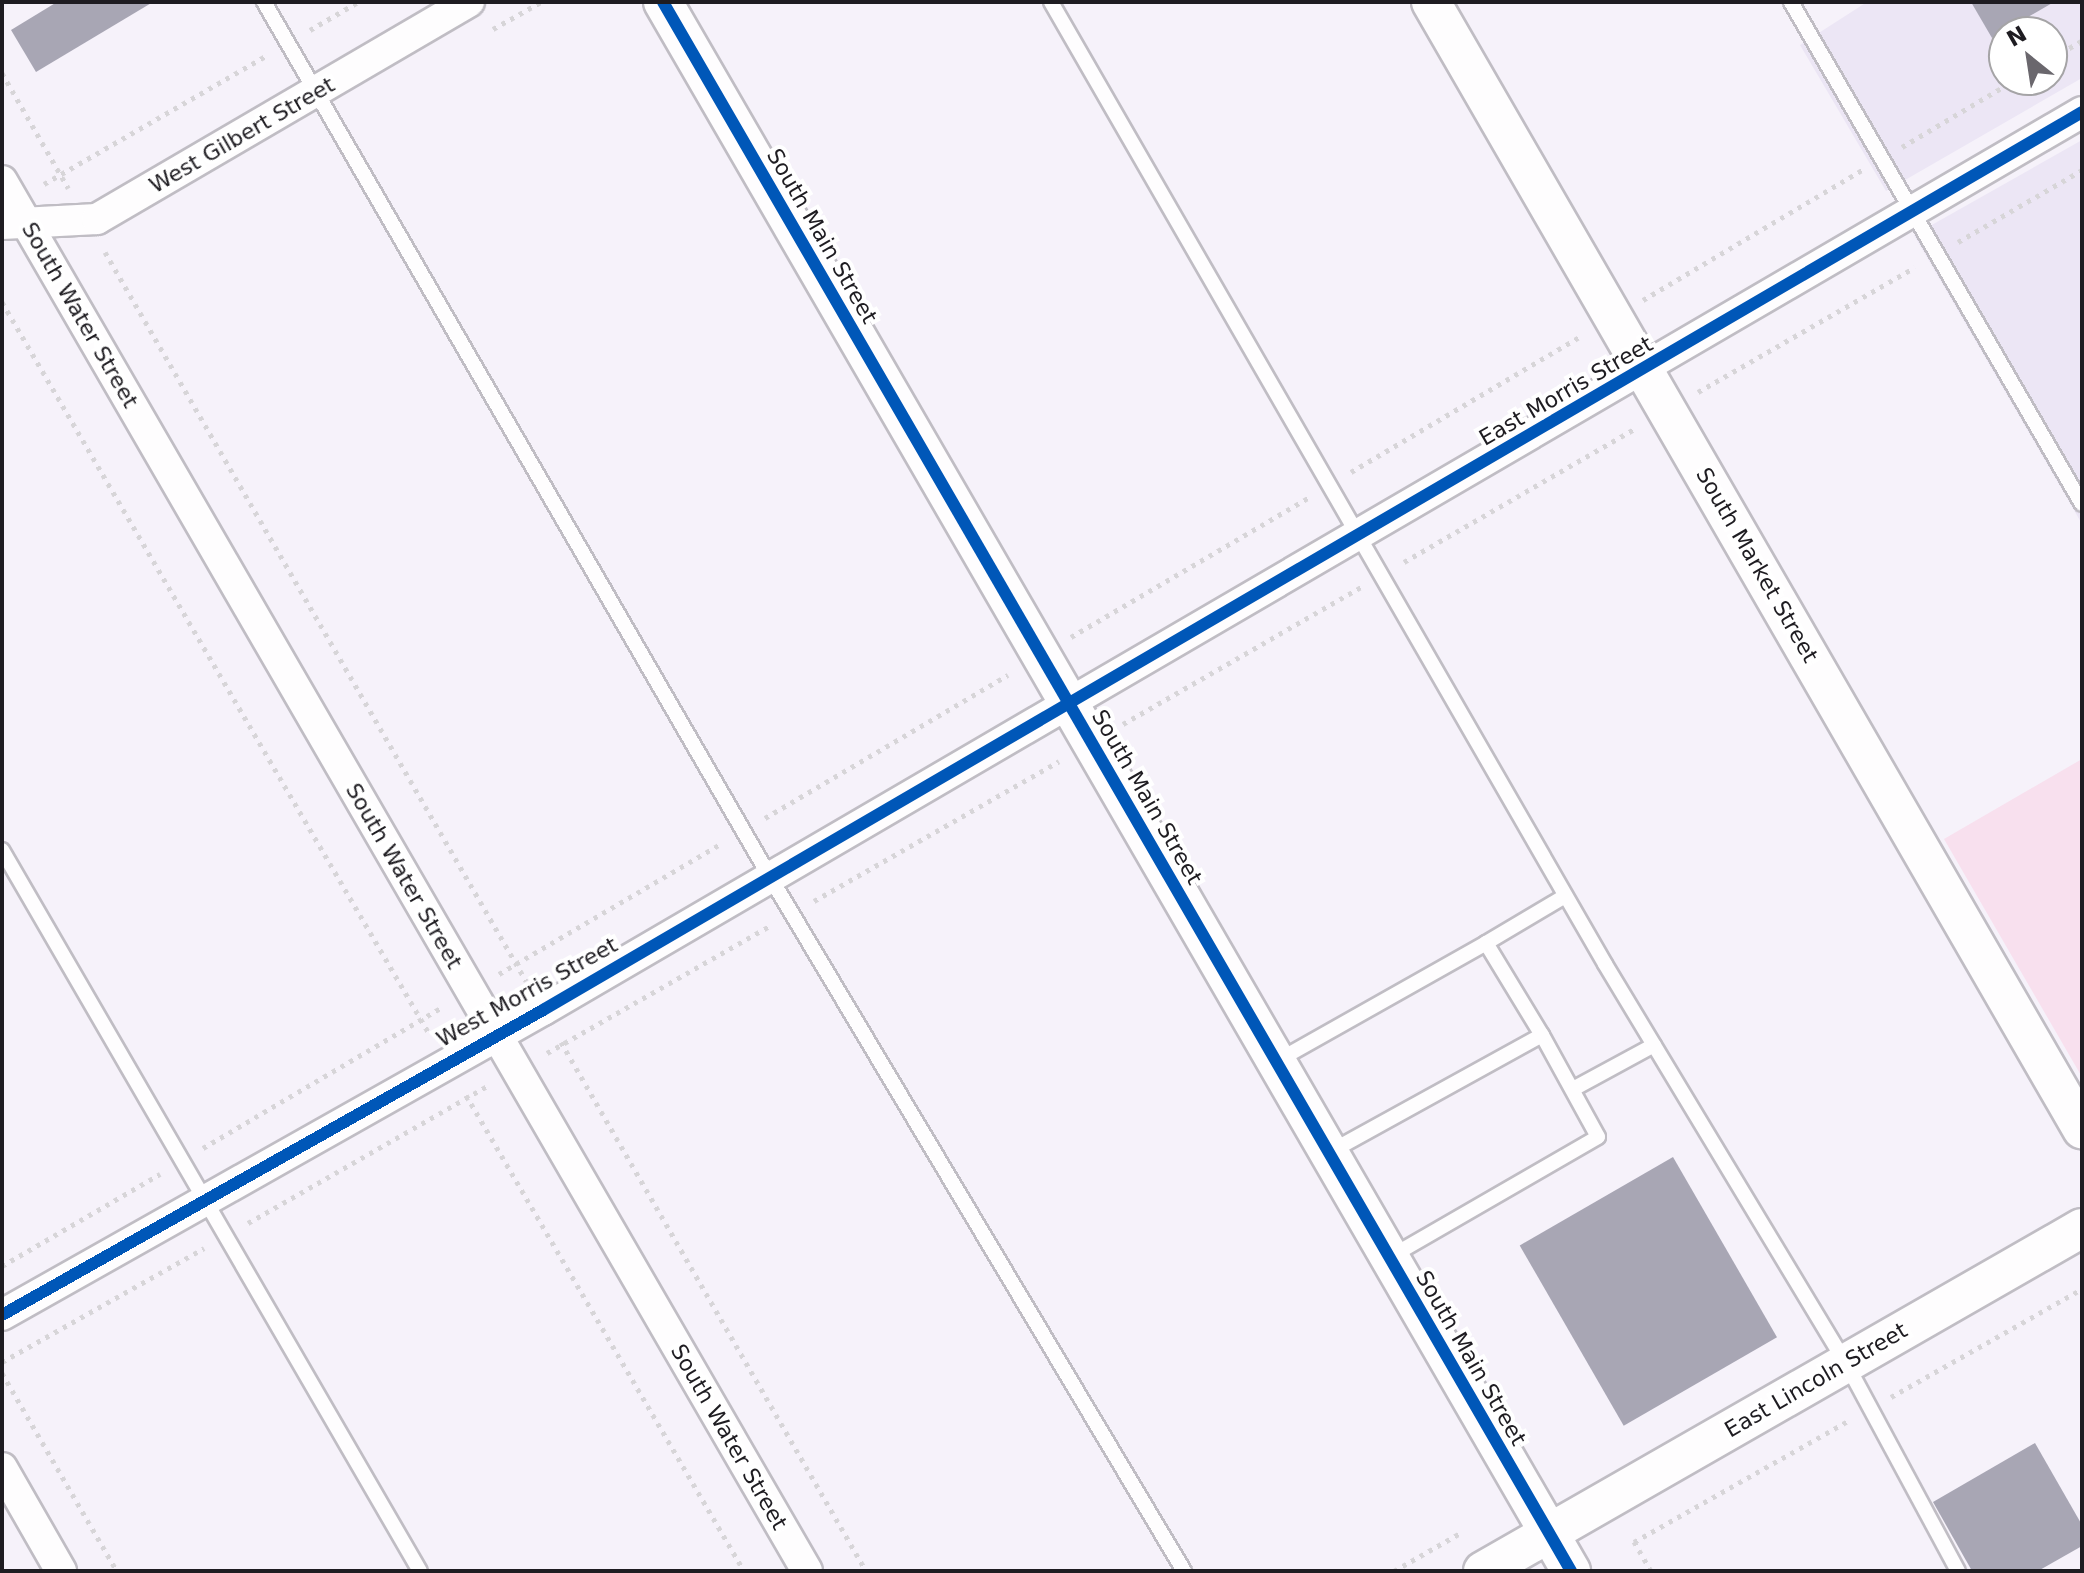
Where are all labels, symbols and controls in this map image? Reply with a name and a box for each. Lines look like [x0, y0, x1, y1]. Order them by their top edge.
north arrow [1988, 16, 2068, 96]
text: N [2003, 21, 2031, 52]
street label: West Gilbert Street [145, 71, 339, 199]
street label: South Main Street [761, 144, 883, 328]
street label: South Water Street [16, 218, 144, 412]
street label: East Morris Street [1475, 331, 1657, 451]
street label: South Market Street [1690, 463, 1824, 667]
street label: South Main Street [1086, 705, 1208, 889]
street label: South Water Street [340, 779, 468, 973]
street label: West Morris Street [432, 931, 622, 1053]
street label: South Main Street [1410, 1266, 1532, 1450]
street label: East Lincoln Street [1720, 1317, 1912, 1443]
street label: South Water Street [665, 1340, 793, 1534]

